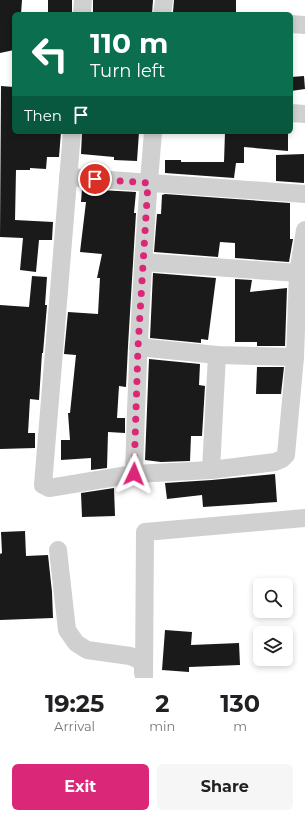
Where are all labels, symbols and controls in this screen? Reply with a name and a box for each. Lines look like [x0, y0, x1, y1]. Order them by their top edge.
text: 110 m [90, 26, 168, 60]
icon: left [24, 28, 76, 80]
text: Turn left [90, 60, 165, 82]
icon: arrive [70, 104, 92, 126]
text: Then [24, 106, 62, 125]
pin [78, 162, 112, 196]
icon: arrive [84, 168, 106, 190]
position arrow [113, 453, 155, 495]
map controls [253, 578, 293, 666]
button: search [253, 578, 293, 618]
button: layers [253, 626, 293, 666]
text: 19:25 [45, 689, 104, 718]
text: 2 [155, 689, 169, 718]
text: 130 [220, 689, 260, 718]
text: Arrival [54, 718, 95, 734]
text: min [149, 718, 175, 734]
text: m [233, 718, 247, 734]
button: Exit [12, 764, 149, 810]
button: Share [157, 764, 293, 810]

